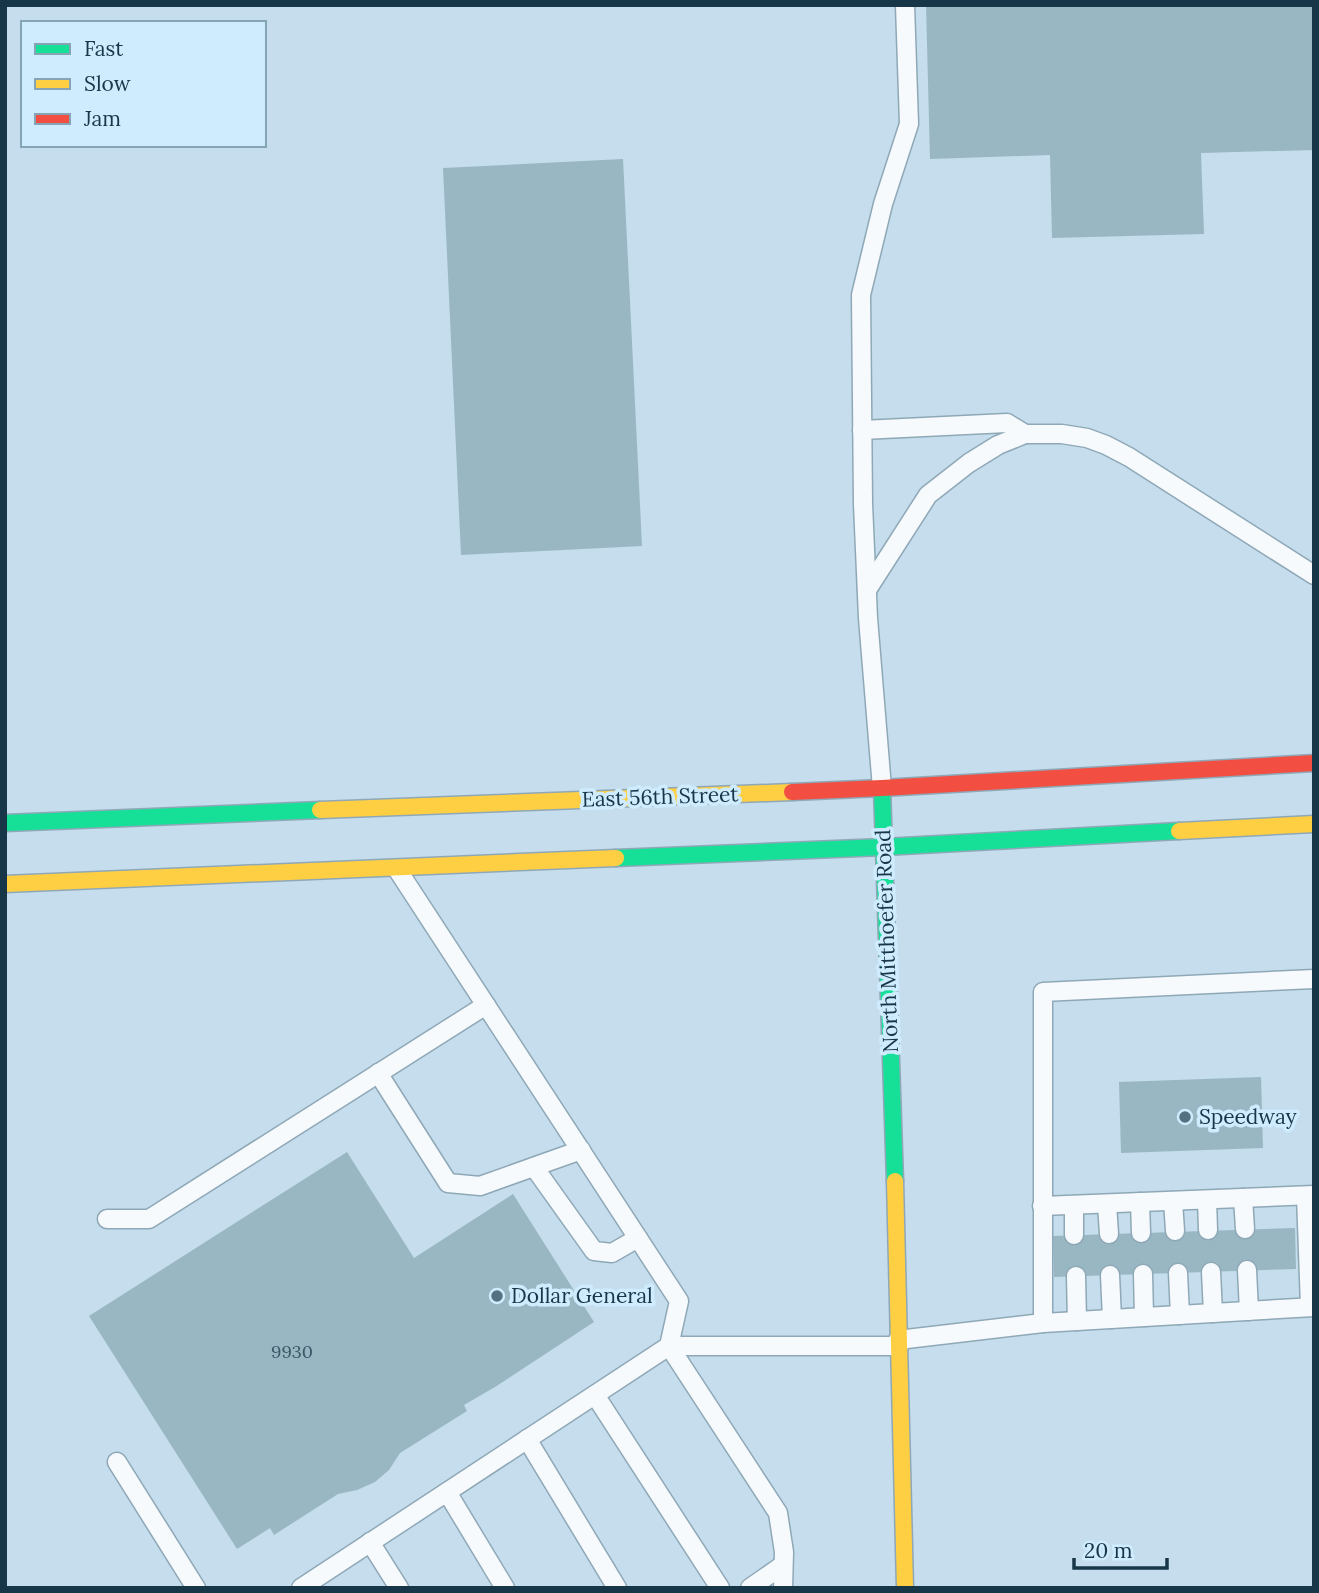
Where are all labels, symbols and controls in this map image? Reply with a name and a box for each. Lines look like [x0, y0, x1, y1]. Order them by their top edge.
legend [21, 21, 266, 147]
text: Fast [84, 35, 124, 62]
text: Slow [84, 70, 131, 97]
text: Jam [83, 105, 121, 132]
street label: East 56th Street [581, 780, 740, 813]
street label: North Mitthoefer Road [869, 829, 904, 1053]
place label: Speedway [1199, 1103, 1297, 1130]
marker: Speedway [1177, 1109, 1193, 1125]
place label: Dollar General [511, 1282, 653, 1309]
marker: Dollar General [489, 1288, 505, 1304]
house number: 9930 [271, 1340, 313, 1363]
scale bar [1074, 1526, 1167, 1570]
text: 20 m [1084, 1537, 1133, 1564]

